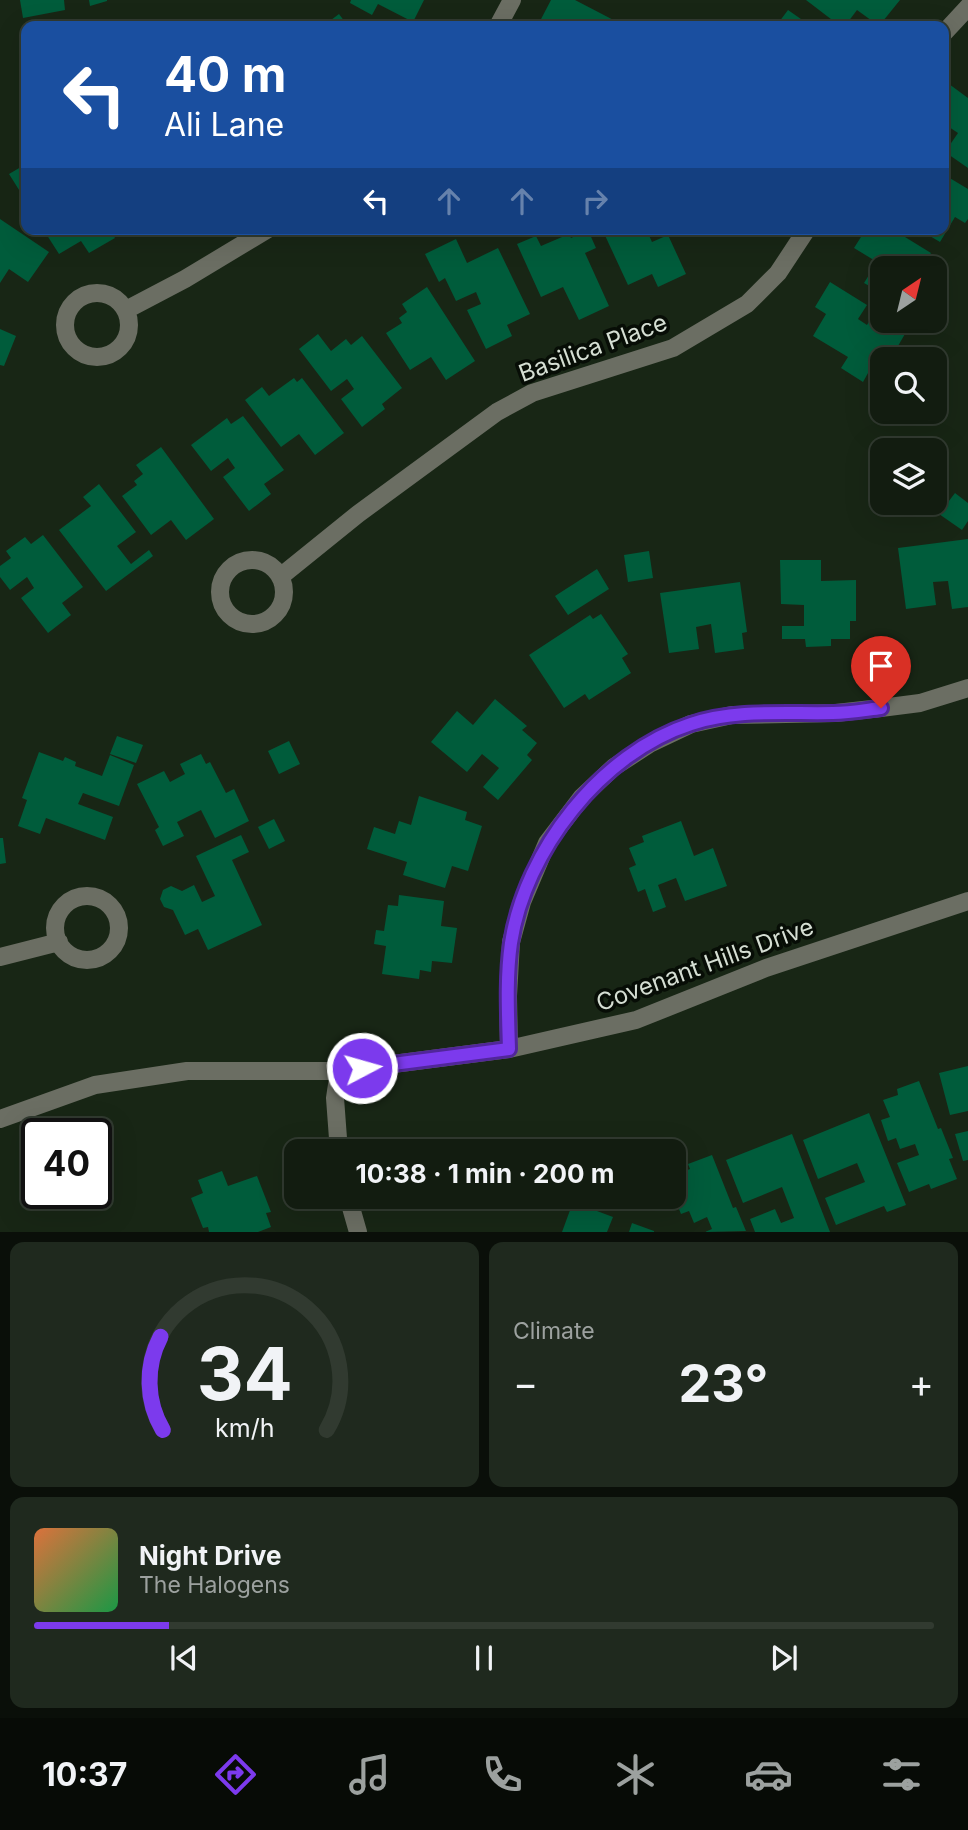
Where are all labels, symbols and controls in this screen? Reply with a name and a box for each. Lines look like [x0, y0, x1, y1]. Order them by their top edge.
text: 40 m [164, 45, 287, 104]
icon: left [49, 49, 140, 140]
text: Ali Lane [164, 105, 284, 144]
icon: left [357, 182, 395, 220]
icon: ahead [430, 182, 468, 220]
icon: ahead [503, 182, 541, 220]
icon: right [576, 182, 614, 220]
north arrow [870, 256, 947, 332]
map controls [870, 256, 947, 515]
street label: Basilica Place [515, 307, 671, 388]
button: search [870, 347, 947, 424]
button: layers [870, 438, 947, 515]
pin [851, 636, 911, 708]
icon: arrive [862, 647, 900, 685]
street label: Covenant Hills Drive [592, 912, 817, 1017]
position arrow [325, 1031, 399, 1105]
speed limit sign: 40 [21, 1118, 112, 1209]
text: 10:38 · 1 min · 200 m [356, 1158, 614, 1189]
text: Climate [513, 1317, 595, 1345]
text: 34 [196, 1330, 293, 1419]
text: 23° [679, 1352, 768, 1415]
text: − [513, 1360, 538, 1406]
text: + [909, 1360, 934, 1406]
text: km/h [215, 1413, 274, 1443]
text: Night Drive [139, 1540, 281, 1571]
text: The Halogens [139, 1571, 290, 1599]
icon: previous [165, 1639, 203, 1677]
icon: pause [465, 1639, 503, 1677]
icon: next [765, 1639, 803, 1677]
icon: directions [211, 1750, 260, 1799]
icon: music [345, 1750, 394, 1799]
icon: phone [478, 1750, 527, 1799]
icon: climate [611, 1750, 660, 1799]
icon: car [744, 1750, 793, 1799]
icon: filters [877, 1750, 926, 1799]
text: 10:37 [42, 1755, 127, 1794]

